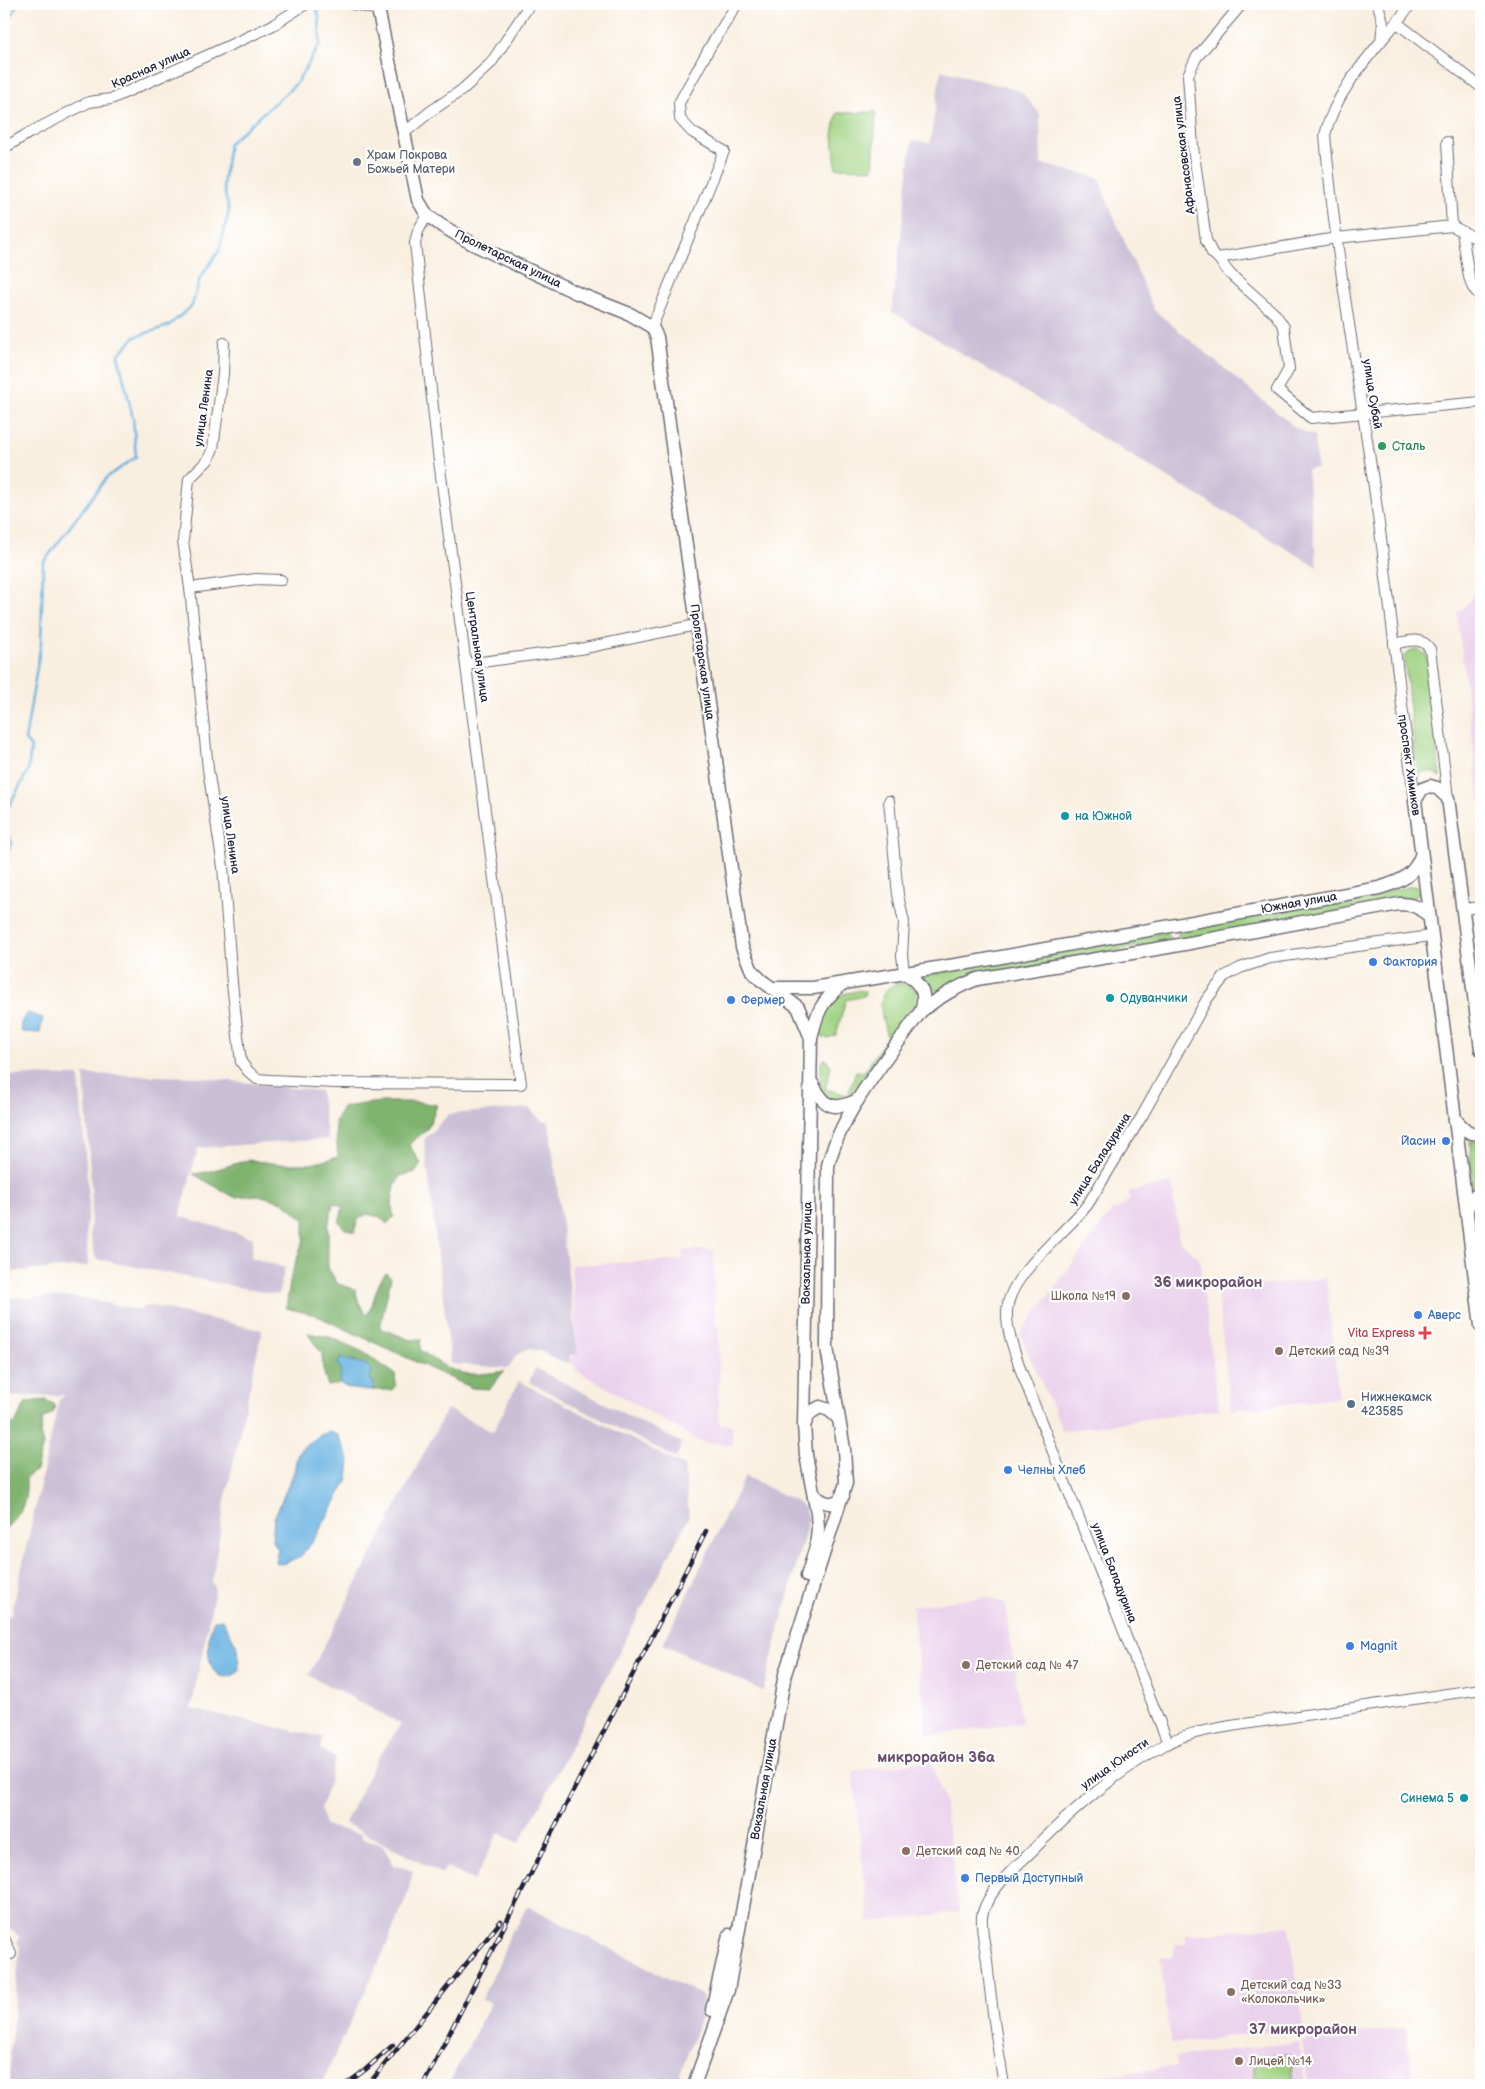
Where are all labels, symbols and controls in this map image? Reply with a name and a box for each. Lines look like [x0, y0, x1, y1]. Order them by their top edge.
street label: Красная улица [109, 44, 193, 92]
street label: Афанасовская улица [1169, 95, 1199, 216]
place label: Храм Покрова Божьей Матери [367, 148, 455, 177]
marker: Храм Покрова Божьей Матери [351, 156, 363, 168]
street label: Пролетарская улица [452, 227, 564, 291]
street label: улица Субай [1359, 358, 1385, 430]
street label: улица Ленина [191, 368, 217, 448]
place label: Сталь [1392, 439, 1425, 454]
marker: Сталь [1376, 440, 1388, 452]
street label: Центральная улица [462, 591, 492, 703]
street label: Пролетарская улица [686, 603, 718, 721]
street label: проспект Химиков [1394, 713, 1424, 817]
street label: улица Ленина [217, 795, 243, 875]
place label: на Южной [1075, 809, 1132, 824]
marker: на Южной [1059, 810, 1071, 822]
street label: Южная улица [1260, 889, 1338, 917]
place label: Фактория [1383, 955, 1438, 970]
marker: Фактория [1367, 956, 1379, 968]
place label: Одуванчики [1120, 991, 1188, 1006]
marker: Одуванчики [1104, 992, 1116, 1004]
place label: Фермер [741, 993, 785, 1008]
marker: Фермер [725, 994, 737, 1006]
street label: улица Баладурина [1066, 1110, 1134, 1208]
place label: Йасин [1401, 1134, 1436, 1149]
marker: Йасин [1440, 1135, 1452, 1147]
street label: Вокзальная улица [799, 1201, 815, 1305]
district label: 36 микрорайон [1154, 1273, 1262, 1292]
place label: Школа №19 [1050, 1289, 1116, 1304]
marker: Школа №19 [1120, 1290, 1132, 1302]
place label: Аверс [1427, 1308, 1461, 1323]
marker: Аверс [1412, 1309, 1424, 1321]
place label: Vita Express [1348, 1326, 1415, 1341]
marker: Vita Express [1419, 1327, 1431, 1339]
place label: Детский сад №39 [1289, 1344, 1389, 1359]
marker: Детский сад №39 [1273, 1345, 1285, 1357]
place label: Нижнекамск 423585 [1361, 1390, 1433, 1419]
marker: Нижнекамск 423585 [1345, 1398, 1357, 1410]
place label: Челны Хлеб [1018, 1463, 1086, 1478]
marker: Челны Хлеб [1002, 1464, 1014, 1476]
street label: улица Баладурина [1088, 1521, 1140, 1625]
place label: Magnit [1360, 1639, 1398, 1654]
marker: Magnit [1344, 1640, 1356, 1652]
place label: Детский сад № 47 [976, 1658, 1079, 1673]
marker: Детский сад № 47 [960, 1659, 972, 1671]
street label: улица Юности [1078, 1735, 1152, 1793]
street label: Вокзальная улица [748, 1737, 780, 1841]
district label: микрорайон 36а [877, 1748, 995, 1767]
place label: Синема 5 [1401, 1791, 1454, 1806]
marker: Синема 5 [1458, 1792, 1470, 1804]
place label: Детский сад № 40 [916, 1844, 1020, 1859]
marker: Детский сад № 40 [900, 1845, 912, 1857]
place label: Первый Доступный [975, 1871, 1084, 1886]
marker: Первый Доступный [959, 1872, 971, 1884]
place label: Детский сад №33 «Колокольчик» [1241, 1978, 1342, 2007]
marker: Детский сад №33 «Колокольчик» [1225, 1986, 1237, 1998]
district label: 37 микрорайон [1249, 2020, 1357, 2039]
place label: Лицей №14 [1248, 2054, 1313, 2069]
marker: Лицей №14 [1233, 2055, 1245, 2067]

